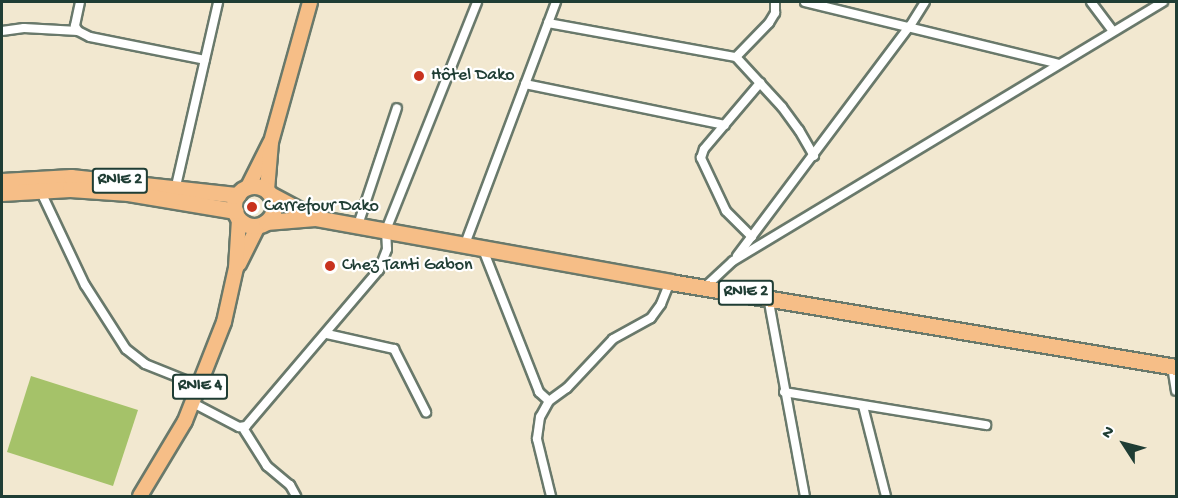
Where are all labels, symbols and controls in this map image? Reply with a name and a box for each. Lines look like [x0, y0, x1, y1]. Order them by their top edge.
place label: Hôtel Dako [431, 65, 515, 87]
marker: Hôtel Dako [412, 69, 426, 83]
road number: RNIE 2 [92, 168, 148, 194]
place label: Carrefour Dako [264, 196, 379, 218]
marker: Carrefour Dako [245, 200, 259, 214]
place label: Chez Tanti Gabon [342, 255, 473, 277]
marker: Chez Tanti Gabon [323, 259, 337, 273]
road number: RNIE 2 [718, 280, 774, 306]
road number: RNIE 4 [172, 374, 228, 400]
north arrow [1094, 414, 1154, 474]
text: N [1098, 423, 1120, 443]

